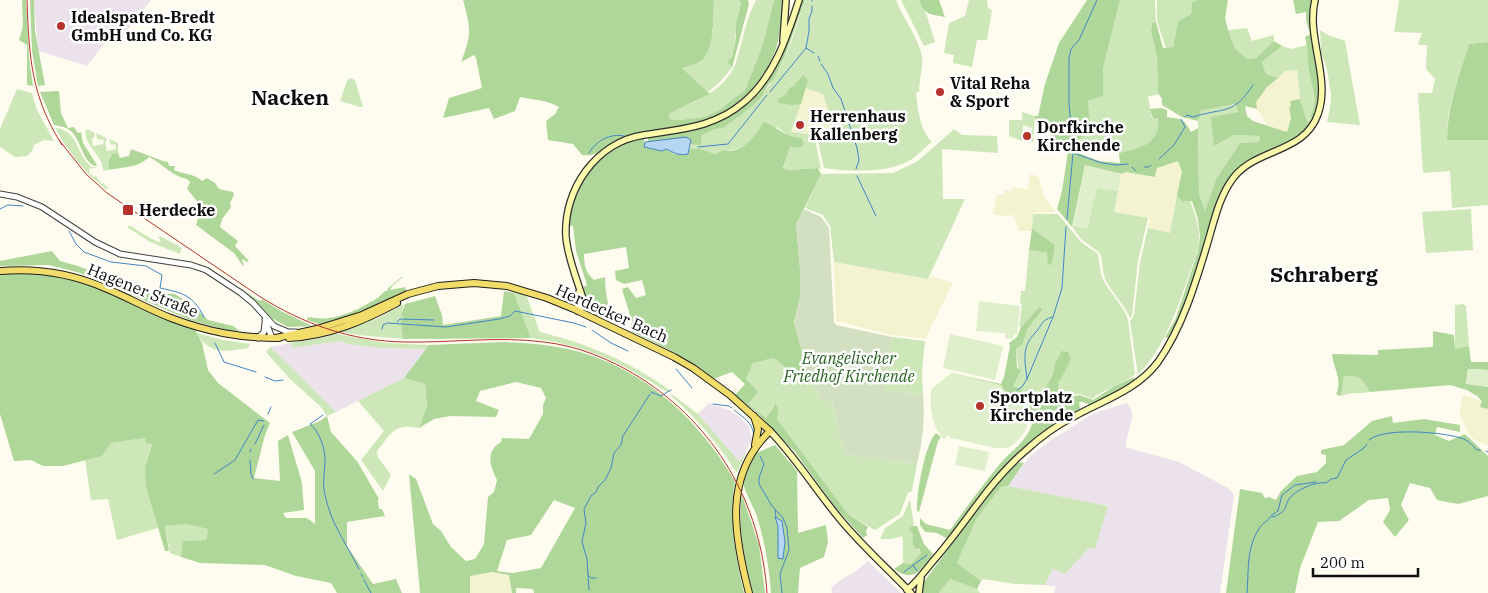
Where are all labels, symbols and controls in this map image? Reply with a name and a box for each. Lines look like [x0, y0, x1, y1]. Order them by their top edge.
place label: Idealspaten-Bredt GmbH und Co. KG [71, 7, 215, 45]
marker: Idealspaten-Bredt GmbH und Co. KG [55, 20, 67, 32]
place label: Vital Reha & Sport [950, 73, 1030, 111]
district label: Nacken [251, 83, 329, 111]
marker: Vital Reha & Sport [934, 86, 946, 98]
place label: Herrenhaus Kallenberg [810, 106, 906, 144]
place label: Dorfkirche Kirchende [1037, 117, 1124, 155]
marker: Herrenhaus Kallenberg [794, 119, 806, 131]
marker: Dorfkirche Kirchende [1021, 130, 1033, 142]
place label: Herdecke [139, 200, 215, 220]
marker: Herdecke [121, 203, 135, 217]
street label: Hagener Straße [85, 259, 201, 321]
district label: Schraberg [1270, 260, 1379, 288]
street label: Herdecker Bach [553, 279, 671, 347]
park label: Evangelischer Friedhof Kirchende [782, 348, 915, 386]
place label: Sportplatz Kirchende [990, 387, 1073, 425]
marker: Sportplatz Kirchende [974, 400, 986, 412]
scale bar [1313, 546, 1418, 578]
text: 200 m [1320, 553, 1365, 572]

